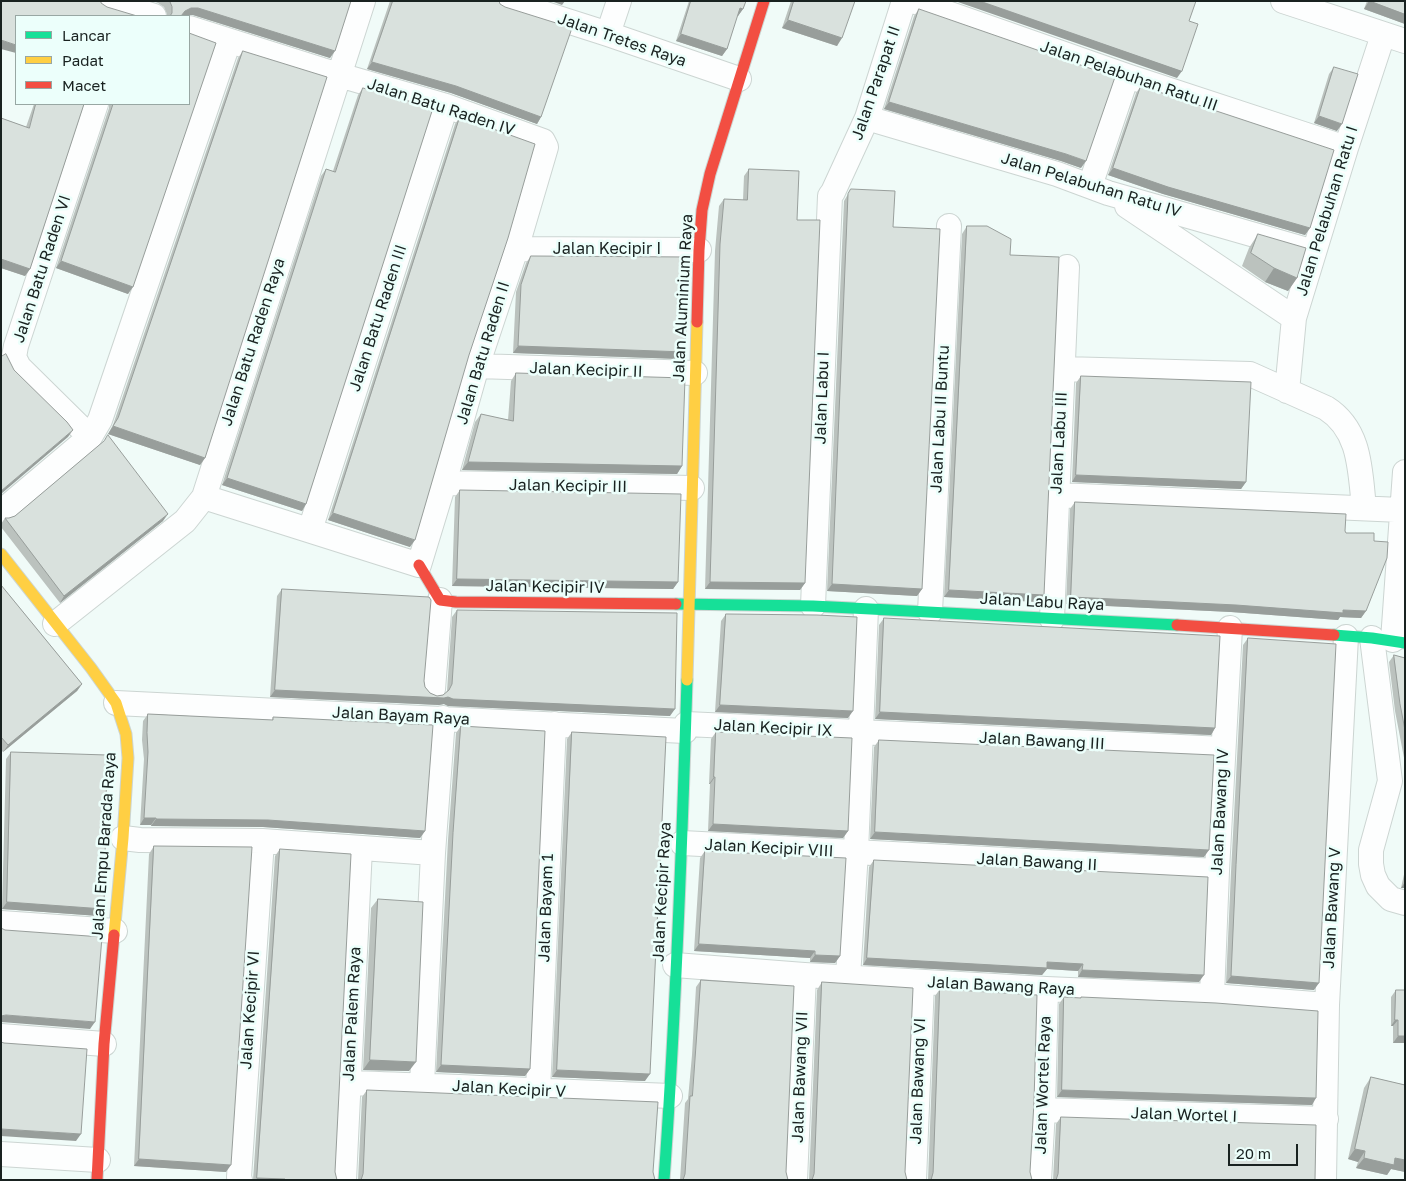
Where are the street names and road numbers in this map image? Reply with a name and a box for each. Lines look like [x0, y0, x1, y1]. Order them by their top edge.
street label: Jalan Tretes Raya [555, 9, 689, 71]
street label: Jalan Parapat II [847, 23, 905, 143]
street label: Jalan Pelabuhan Ratu III [1038, 37, 1220, 115]
street label: Jalan Batu Raden IV [365, 74, 517, 140]
street label: Jalan Pelabuhan Ratu I [1292, 124, 1362, 298]
street label: Jalan Pelabuhan Ratu IV [999, 148, 1183, 222]
street label: Jalan Batu Raden VI [9, 193, 75, 345]
street label: Jalan Aluminium Raya [669, 213, 697, 383]
street label: Jalan Kecipir I [553, 239, 661, 259]
street label: Jalan Batu Raden III [345, 242, 411, 394]
street label: Jalan Batu Raden Raya [217, 256, 289, 428]
street label: Jalan Batu Raden II [452, 279, 514, 427]
street label: Jalan Labu II Buntu [927, 345, 953, 493]
street label: Jalan Labu I [811, 351, 833, 445]
street label: Jalan Kecipir II [529, 358, 643, 382]
street label: Jalan Labu III [1047, 391, 1071, 495]
street label: Jalan Kecipir III [509, 475, 627, 497]
street label: Jalan Kecipir IV [485, 576, 605, 598]
street label: Jalan Labu Raya [979, 589, 1105, 615]
street label: Jalan Bayam Raya [332, 703, 470, 729]
street label: Jalan Kecipir IX [713, 715, 833, 741]
street label: Jalan Bawang III [979, 728, 1105, 754]
street label: Jalan Bawang IV [1207, 748, 1233, 876]
street label: Jalan Empu Barada Raya [88, 752, 120, 940]
street label: Jalan Kecipir Raya [649, 821, 675, 963]
street label: Jalan Kecipir VIII [704, 835, 834, 861]
street label: Jalan Bawang V [1319, 847, 1345, 969]
street label: Jalan Bawang II [976, 849, 1098, 875]
street label: Jalan Bayam 1 [535, 853, 557, 963]
street label: Jalan Palem Raya [339, 946, 365, 1082]
street label: Jalan Kecipir VI [236, 950, 264, 1070]
street label: Jalan Bawang Raya [927, 973, 1075, 999]
street label: Jalan Bawang VII [788, 1011, 812, 1143]
street label: Jalan Wortel Raya [1031, 1015, 1055, 1155]
street label: Jalan Bawang VI [906, 1017, 930, 1145]
street label: Jalan Kecipir V [452, 1076, 566, 1102]
street label: Jalan Wortel I [1130, 1104, 1238, 1126]

